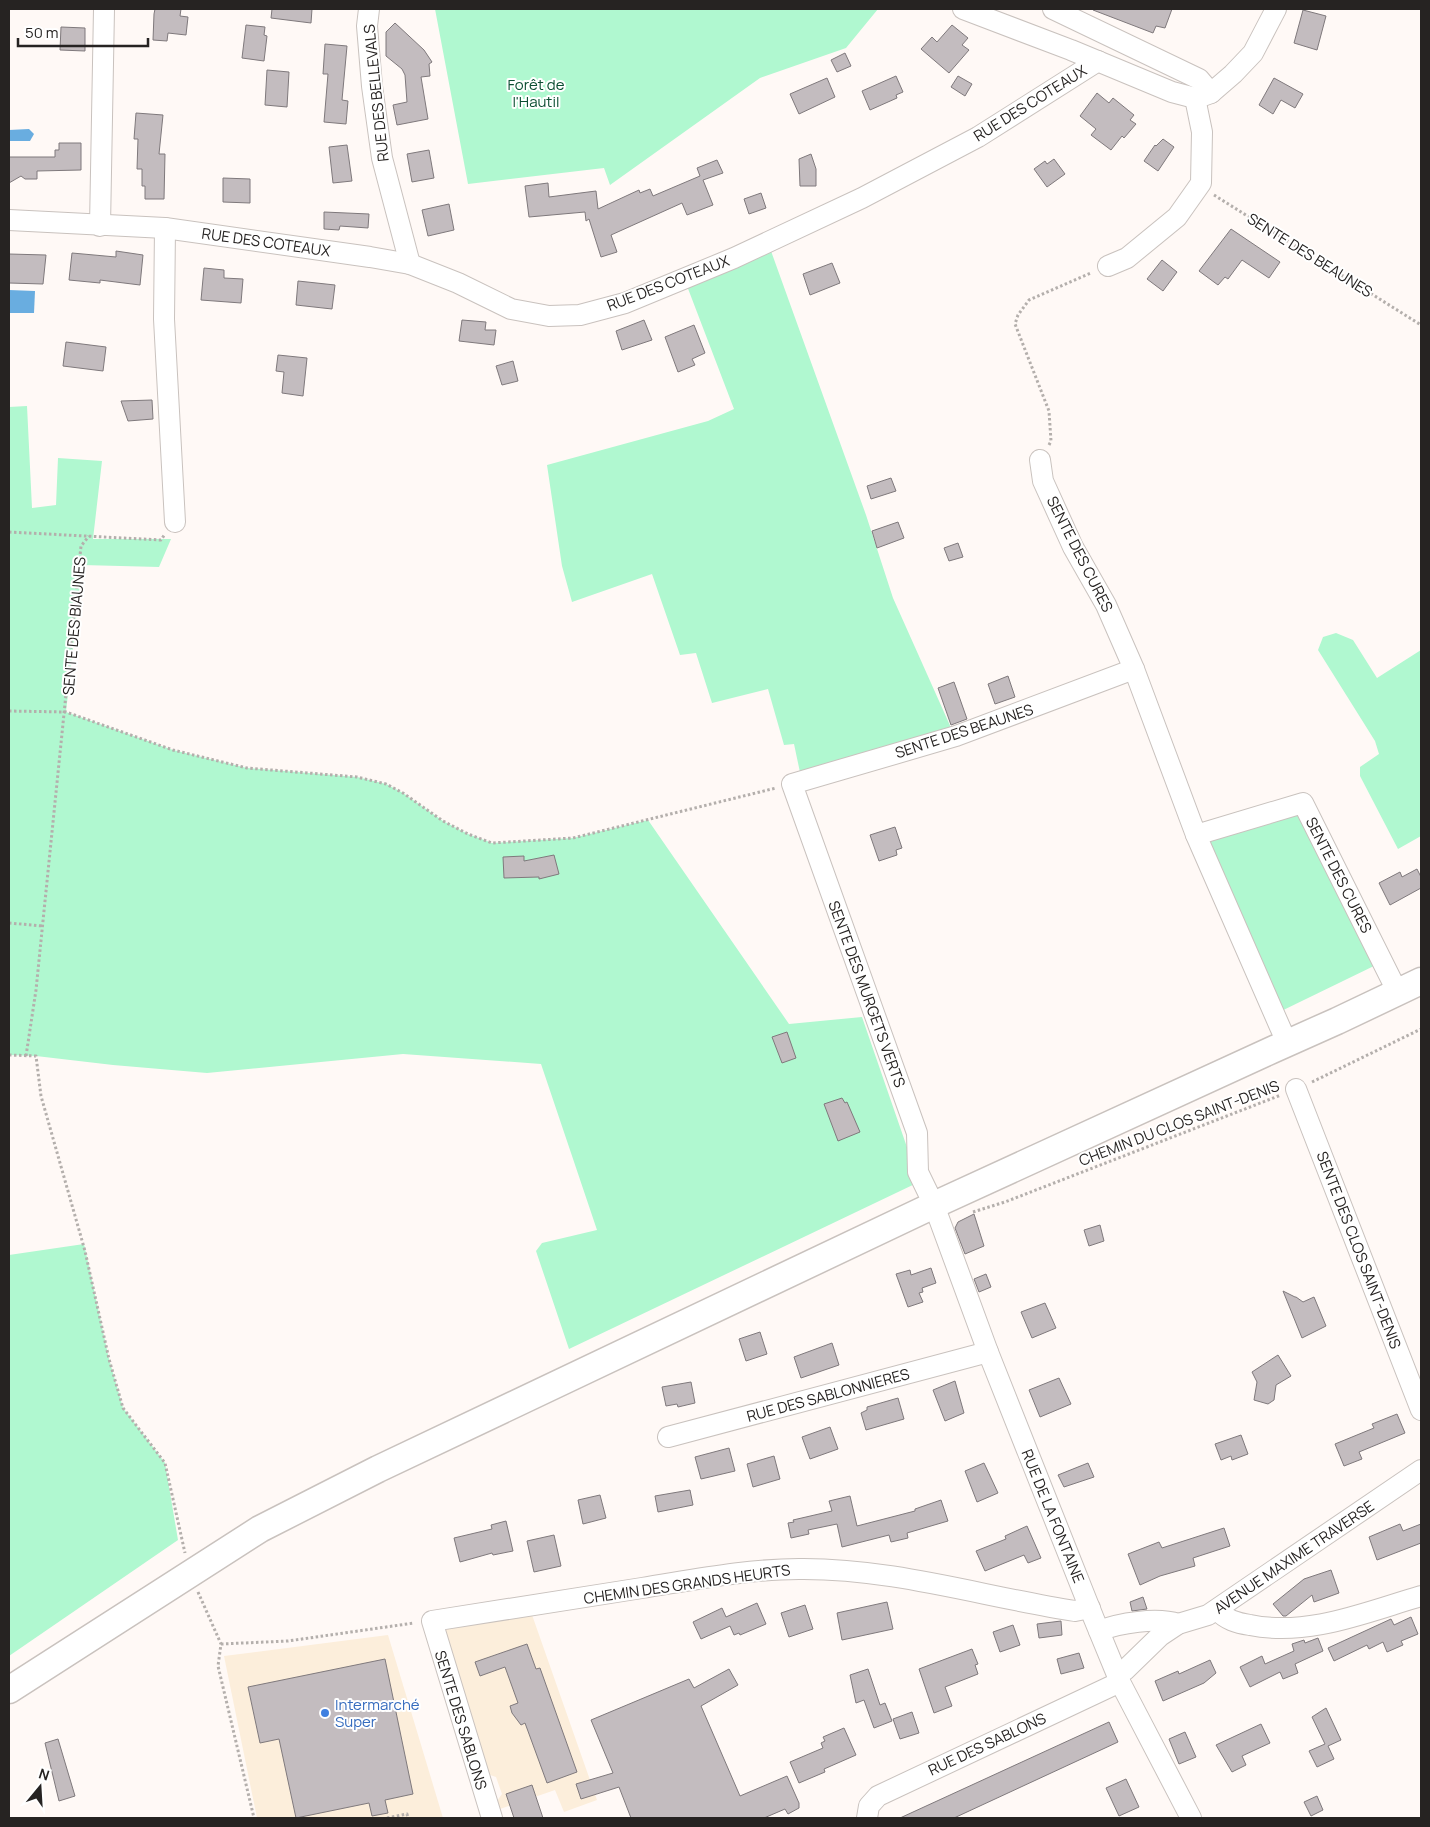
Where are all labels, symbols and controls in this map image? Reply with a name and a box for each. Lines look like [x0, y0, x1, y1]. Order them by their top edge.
scale bar [18, 15, 148, 47]
text: 50 m [25, 22, 59, 43]
street label: RUE DES BELLEVALS [358, 23, 394, 163]
street label: RUE DES COTEAUX [969, 60, 1091, 146]
park label: Forêt de l'Hautil [507, 74, 565, 112]
street label: SENTE DES BEAUNES [1243, 208, 1377, 302]
street label: RUE DES COTEAUX [200, 223, 332, 261]
street label: RUE DES COTEAUX [604, 250, 732, 316]
street label: SENTE DES CURES [1042, 493, 1118, 615]
street label: SENTE DES BIAUNES [57, 556, 91, 696]
street label: SENTE DES BEAUNES [892, 699, 1036, 763]
street label: SENTE DES CURES [1301, 814, 1377, 936]
street label: SENTE DES MURGETS VERTS [823, 898, 911, 1090]
street label: CHEMIN DU CLOS SAINT-DENIS [1076, 1075, 1282, 1171]
street label: SENTE DES CLOS SAINT-DENIS [1312, 1148, 1406, 1352]
street label: RUE DES SABLONNIERES [744, 1363, 912, 1427]
street label: RUE DE LA FONTAINE [1017, 1446, 1089, 1586]
street label: AVENUE MAXIME TRAVERSE [1210, 1495, 1378, 1619]
street label: CHEMIN DES GRANDS HEURTS [582, 1559, 792, 1609]
street label: SENTE DES SABLONS [430, 1648, 492, 1792]
place label: Intermarché Super [335, 1694, 420, 1732]
marker: Intermarché Super [319, 1707, 331, 1719]
street label: RUE DES SABLONS [925, 1708, 1049, 1780]
north arrow [15, 1762, 65, 1812]
text: N [36, 1764, 52, 1785]

